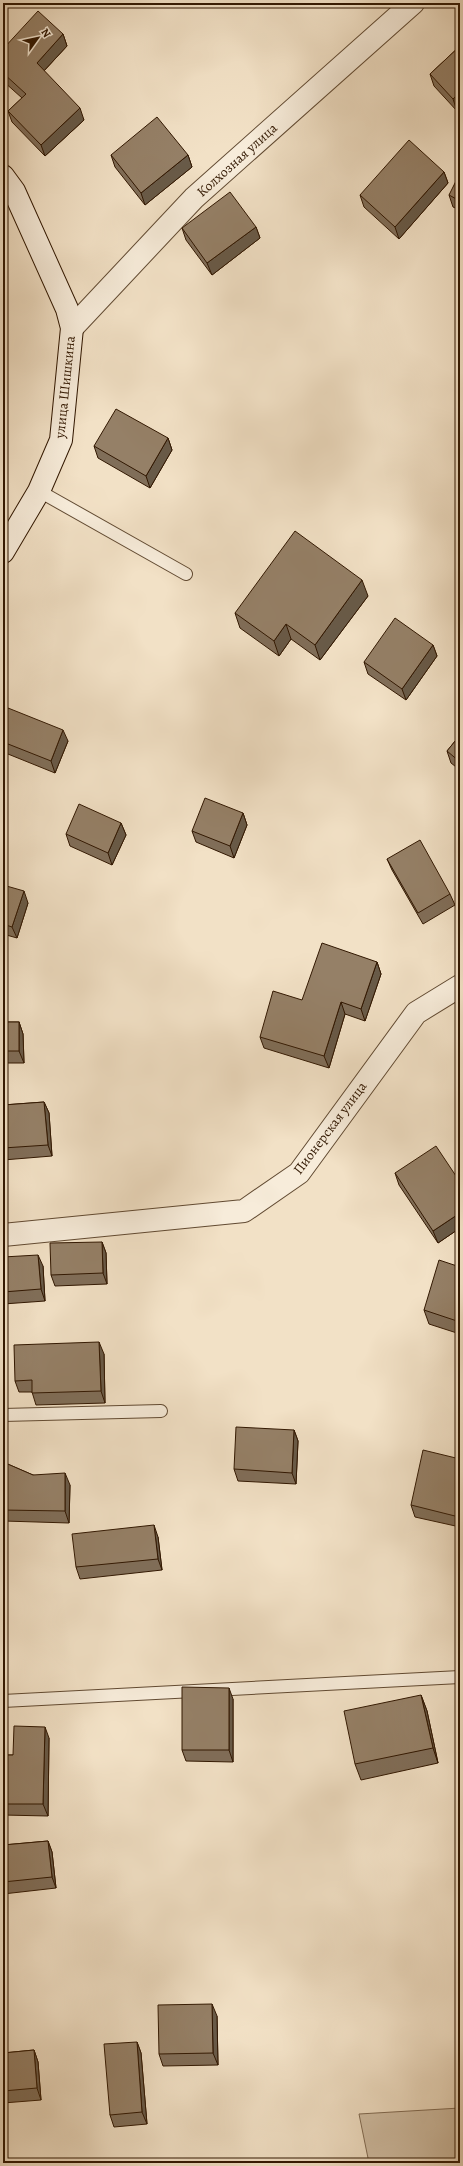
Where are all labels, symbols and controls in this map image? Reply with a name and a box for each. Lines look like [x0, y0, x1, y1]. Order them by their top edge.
north arrow [18, 18, 58, 58]
text: N [37, 25, 54, 40]
street label: Колхозная улица [193, 118, 282, 201]
street label: улица Шишкина [50, 334, 80, 440]
street label: Пионерская улица [289, 1077, 372, 1178]

